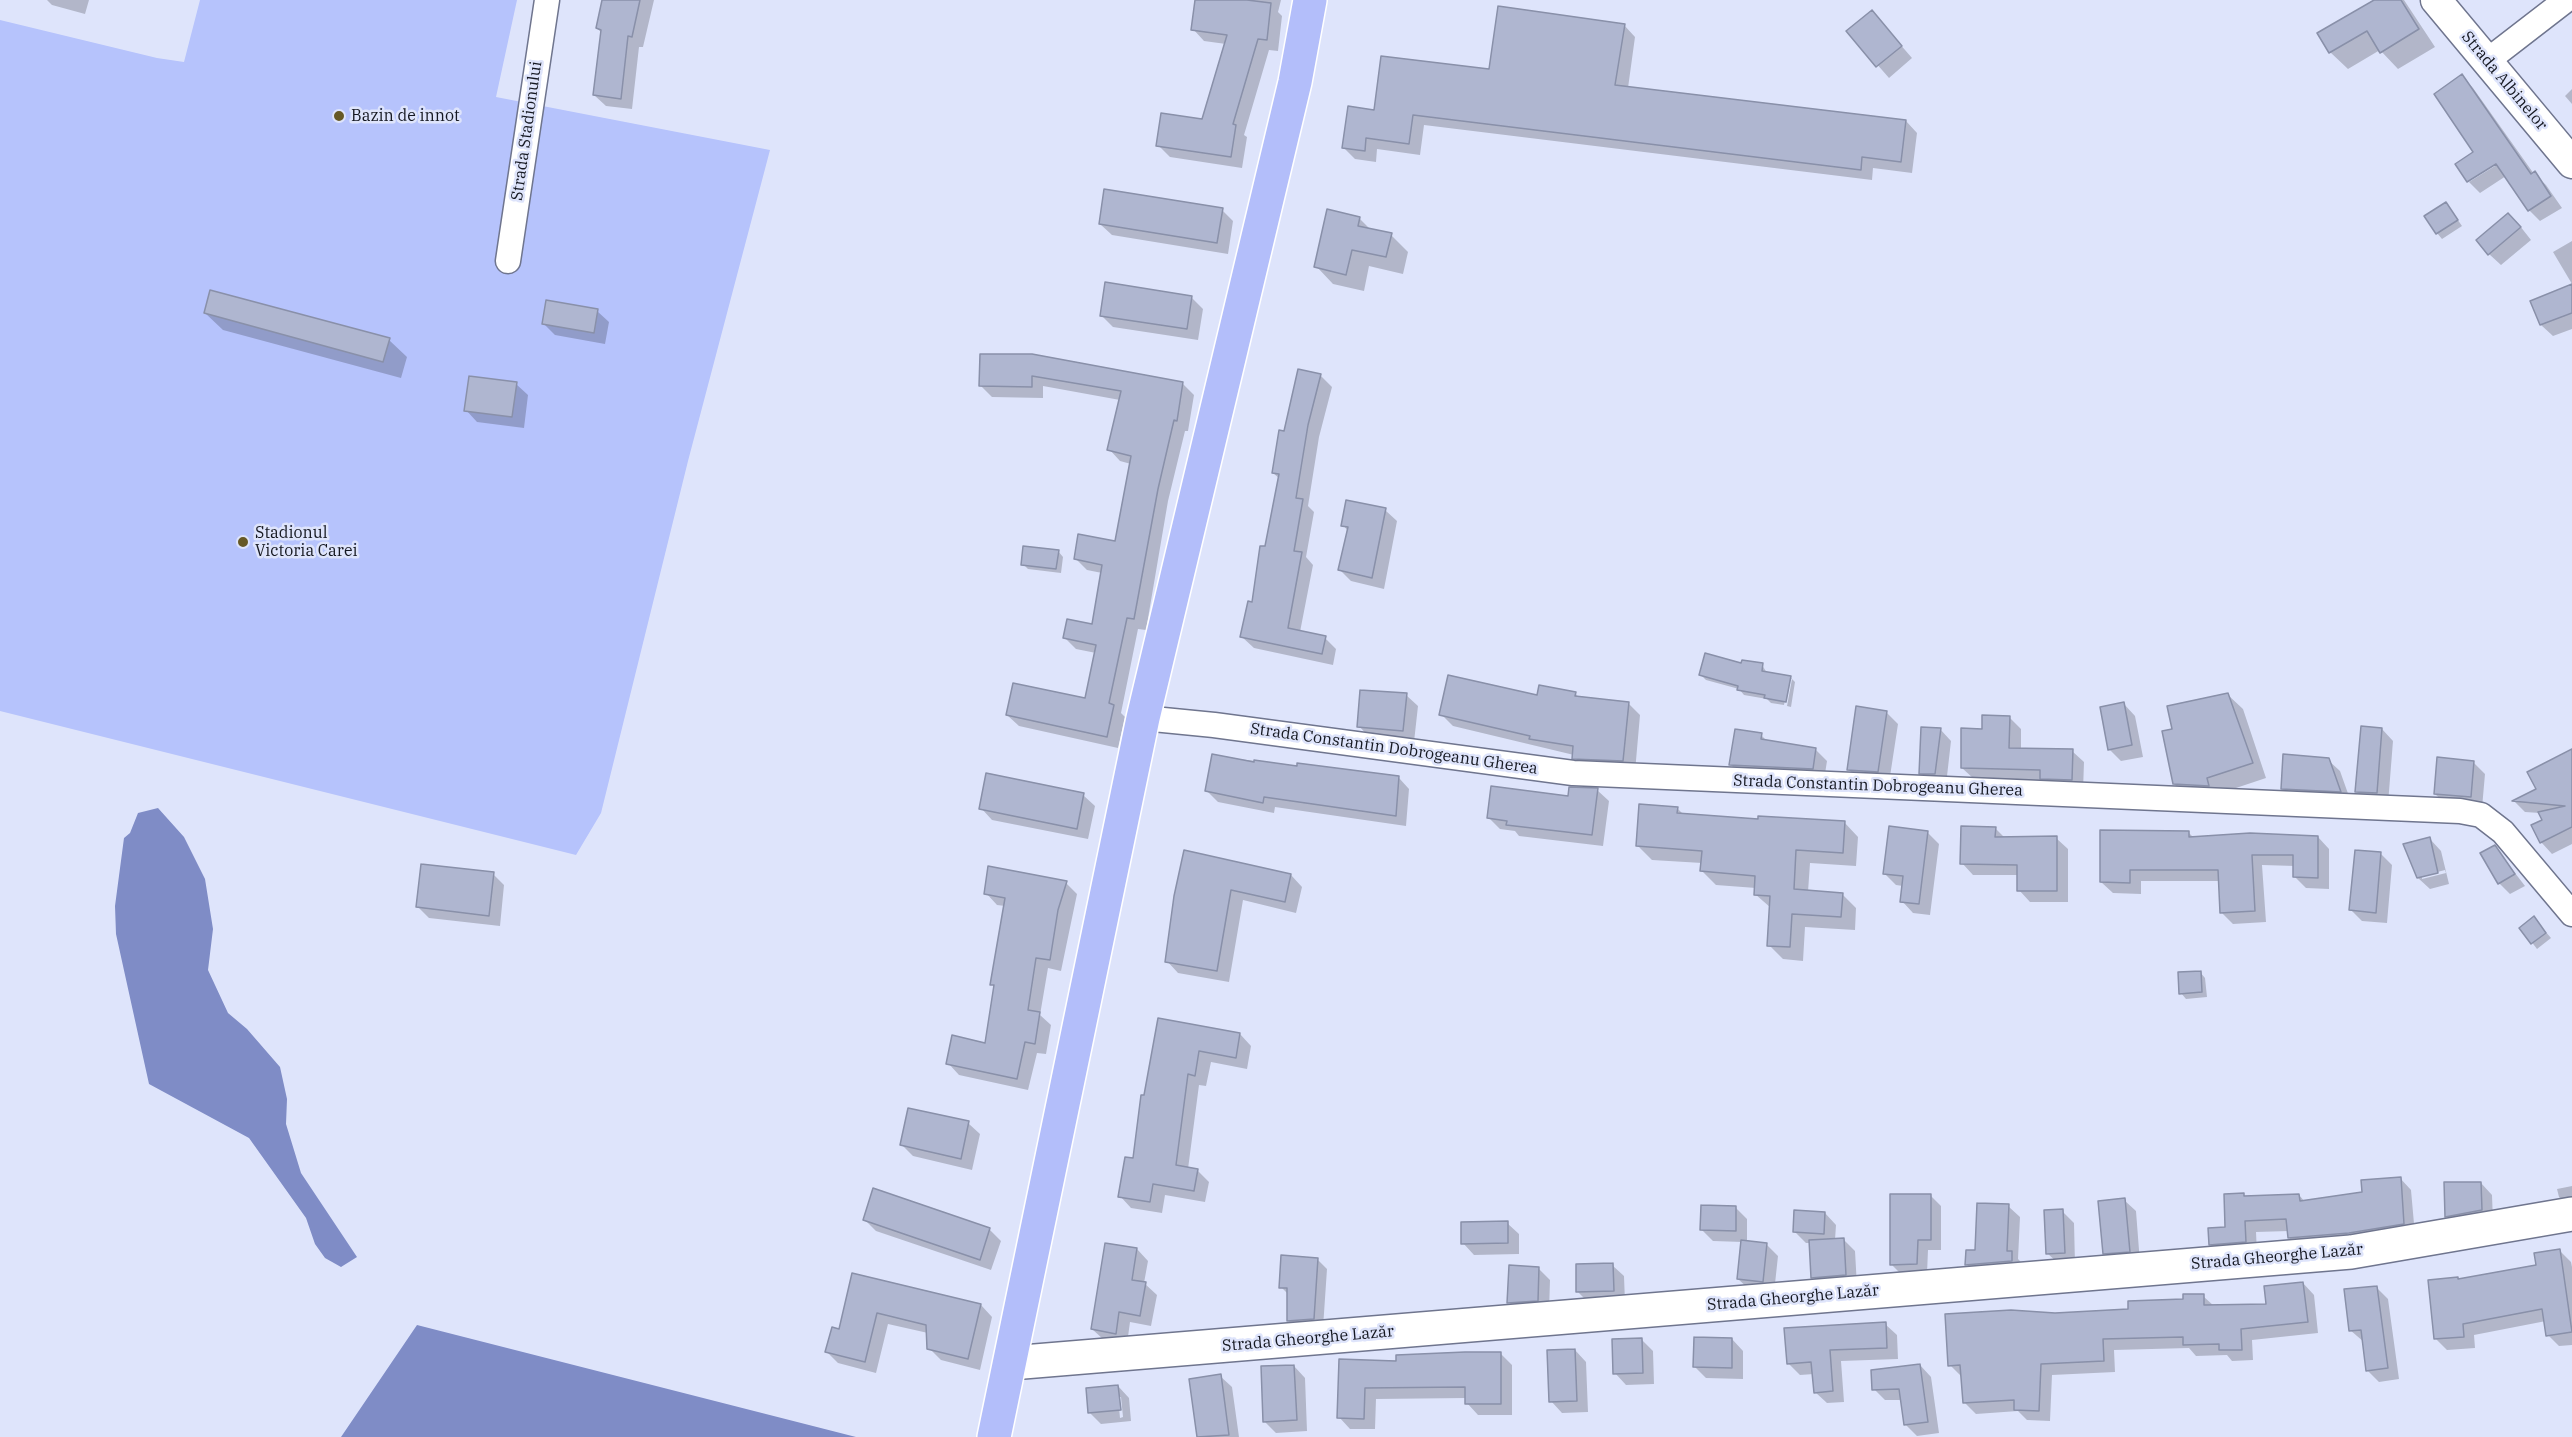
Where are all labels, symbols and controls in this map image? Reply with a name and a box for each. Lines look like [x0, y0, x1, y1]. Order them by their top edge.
street label: Strada Albinelor [2457, 28, 2551, 134]
street label: Strada Stadionului [508, 60, 546, 202]
place label: Bazin de innot [351, 106, 460, 126]
marker: Bazin de innot [332, 109, 346, 123]
place label: Stadionul Victoria Carei [255, 523, 358, 561]
marker: Stadionul Victoria Carei [236, 535, 250, 549]
street label: Strada Constantin Dobrogeanu Gherea [1249, 719, 1539, 779]
street label: Strada Constantin Dobrogeanu Gherea [1733, 771, 2023, 801]
street label: Strada Gheorghe Lazăr [2190, 1240, 2364, 1274]
street label: Strada Gheorghe Lazăr [1706, 1281, 1880, 1315]
street label: Strada Gheorghe Lazăr [1221, 1322, 1395, 1356]

